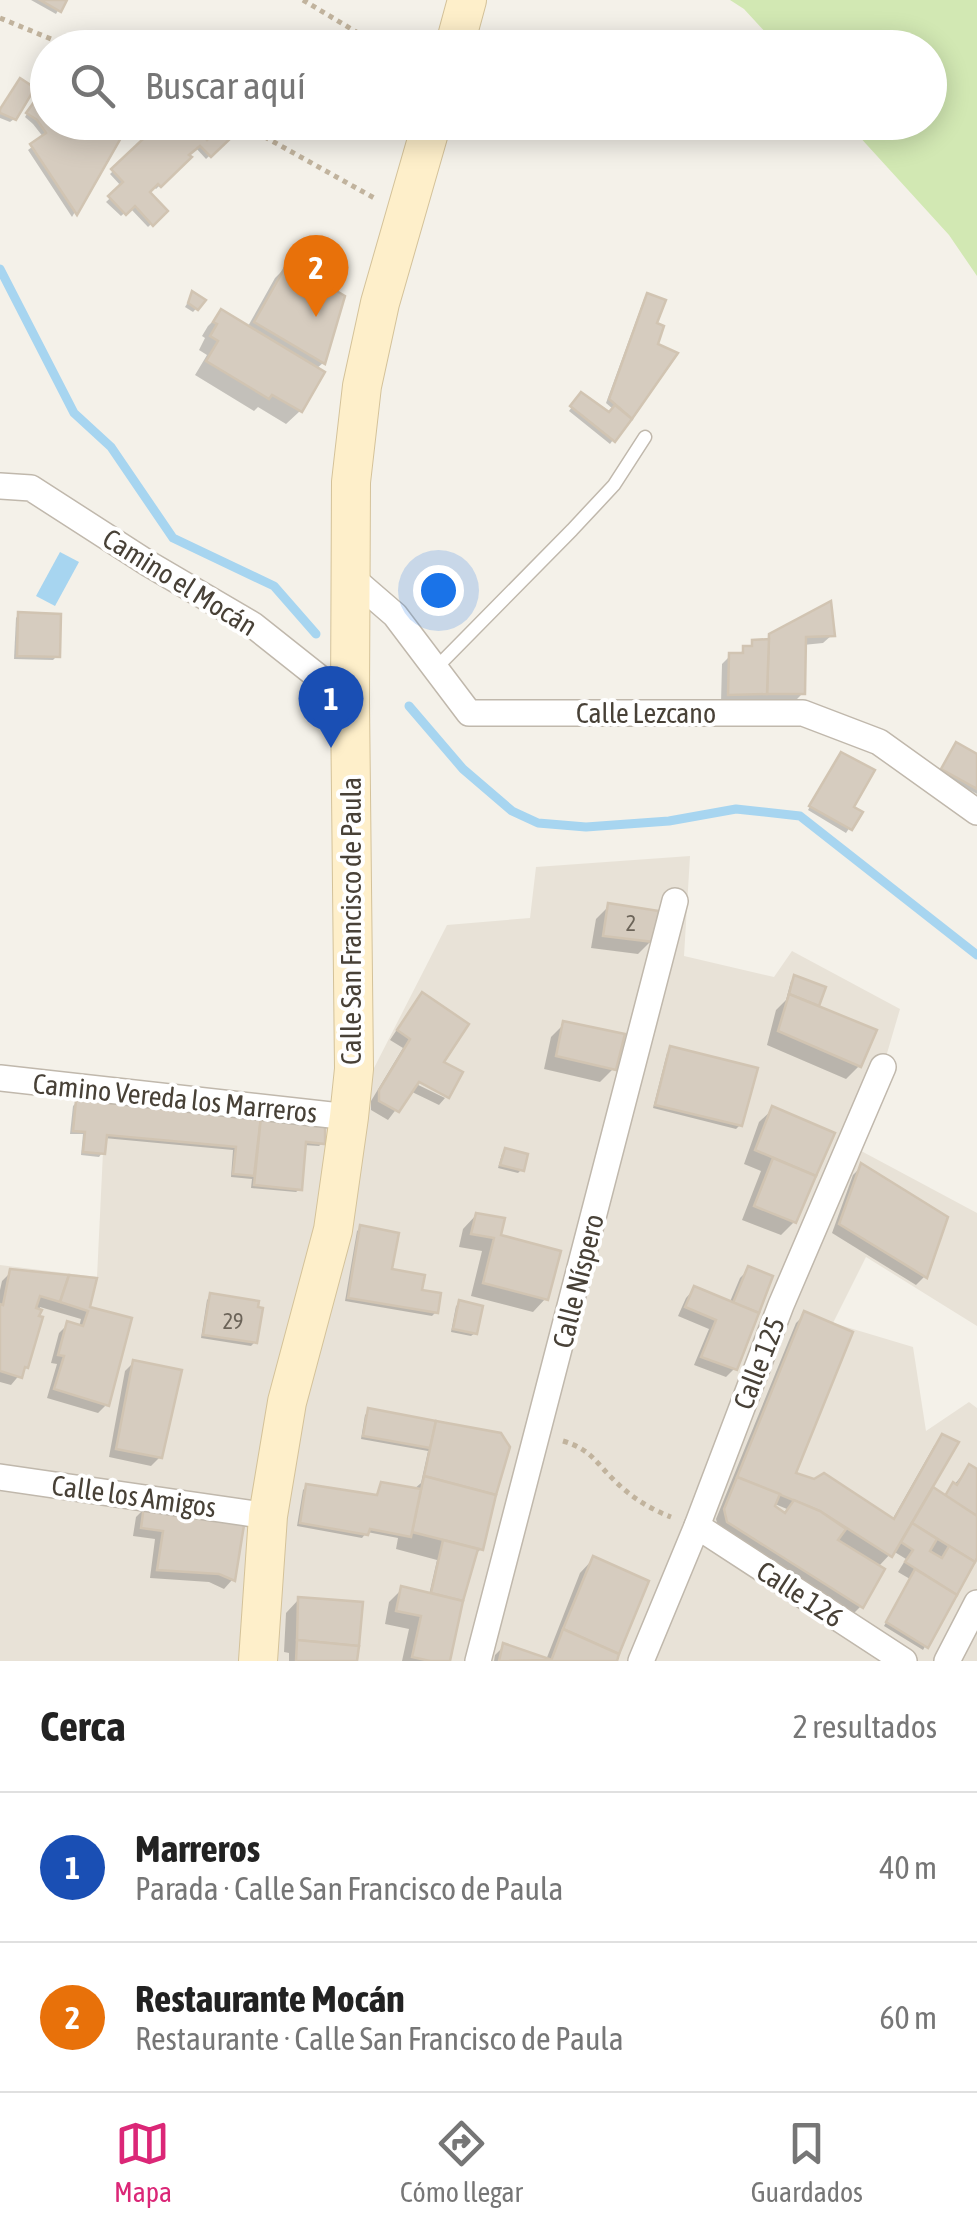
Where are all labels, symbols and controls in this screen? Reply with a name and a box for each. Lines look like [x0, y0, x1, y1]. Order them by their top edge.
search box [30, 30, 947, 140]
icon: search [65, 58, 120, 113]
text: Buscar aquí [145, 64, 306, 107]
pin: 2 [284, 234, 348, 317]
street label: Camino el Mocán [97, 522, 263, 642]
your location [413, 565, 464, 616]
pin: 1 [298, 666, 364, 748]
street label: Calle Lezcano [576, 697, 716, 729]
street label: Calle San Francisco de Paula [335, 777, 367, 1065]
house number: 2 [626, 910, 636, 936]
street label: Camino Vereda los Marreros [31, 1067, 319, 1129]
street label: Calle Níspero [546, 1211, 610, 1351]
house number: 29 [223, 1308, 243, 1334]
street label: Calle 125 [727, 1312, 791, 1414]
street label: Calle los Amigos [50, 1469, 218, 1523]
street label: Calle 126 [751, 1554, 849, 1634]
text: Cerca [40, 1702, 125, 1750]
text: 2 resultados [793, 1708, 937, 1745]
text: Marreros [135, 1827, 260, 1870]
text: 1 [65, 1849, 80, 1886]
text: 40 m [879, 1849, 937, 1886]
text: Parada · Calle San Francisco de Paula [135, 1870, 563, 1907]
text: Restaurante Mocán [135, 1977, 405, 2020]
text: 2 [65, 1999, 80, 2036]
text: 60 m [879, 1999, 937, 2036]
text: Restaurante · Calle San Francisco de Paula [135, 2020, 624, 2057]
tab: Mapa [114, 2116, 172, 2208]
tab: Cómo llegar [400, 2116, 523, 2208]
tab: Guardados [751, 2116, 863, 2208]

